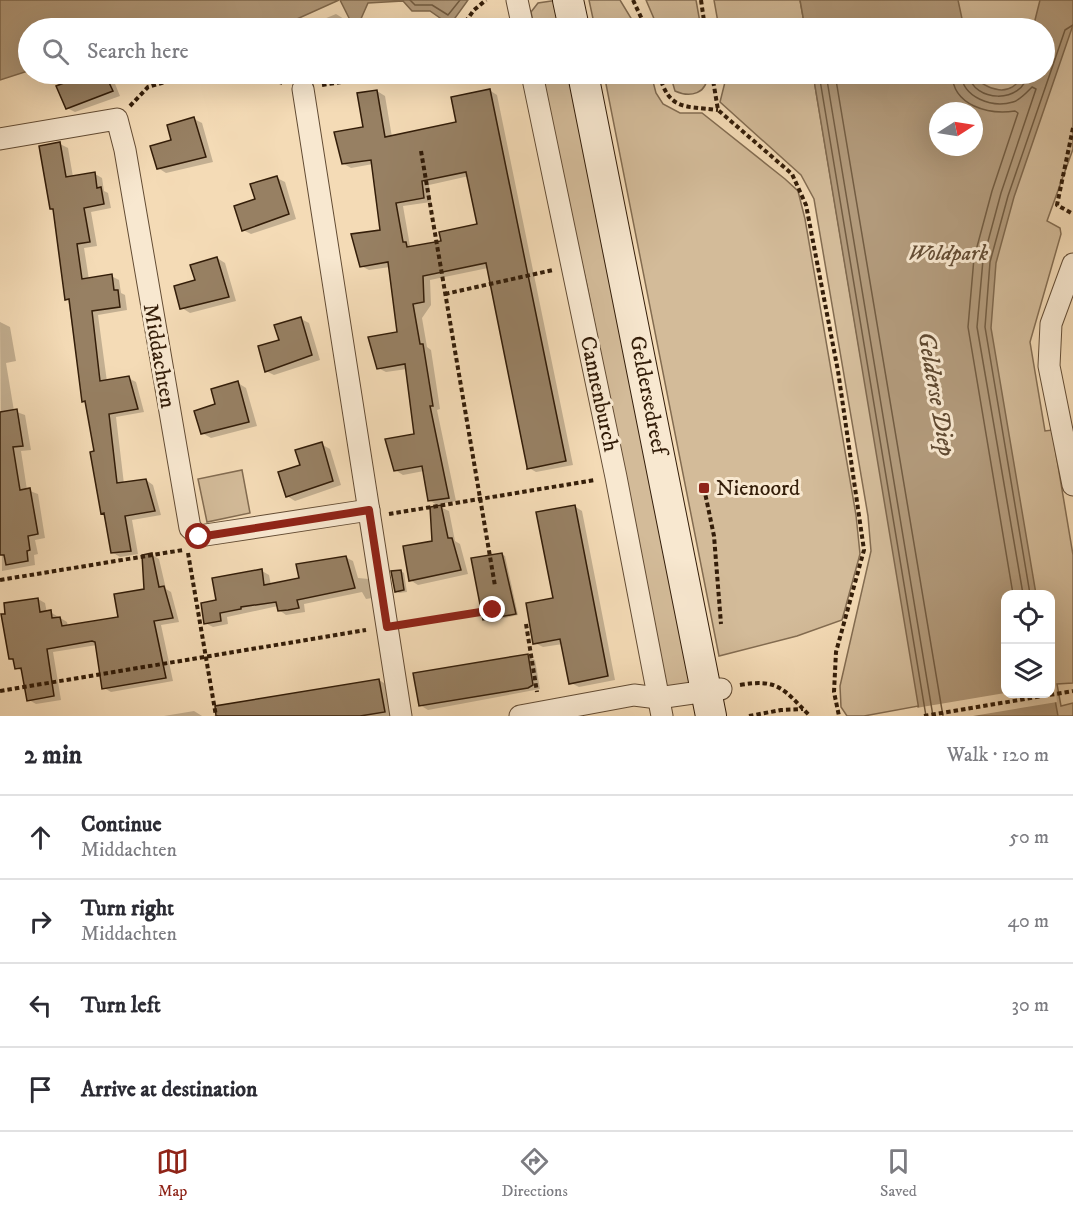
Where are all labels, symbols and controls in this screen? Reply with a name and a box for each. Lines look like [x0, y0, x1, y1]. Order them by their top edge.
search box [18, 18, 1055, 84]
icon: search [39, 35, 72, 68]
text: Search here [87, 38, 189, 65]
north arrow [929, 102, 983, 156]
park label: Woldpark [908, 240, 989, 267]
street label: Middachten [137, 302, 182, 411]
water label: Gelderse Diep [910, 329, 962, 459]
street label: Geldersedreef [623, 333, 673, 461]
street label: Cannenburch [574, 334, 625, 455]
place label: Nienoord [716, 475, 800, 502]
marker: Nienoord [697, 481, 711, 495]
route start [185, 523, 211, 549]
map controls [1001, 590, 1055, 698]
button: locate [1001, 590, 1055, 644]
route end [479, 596, 505, 622]
button: layers [1001, 644, 1055, 698]
text: 2 min [24, 739, 82, 772]
text: Walk · 120 m [947, 743, 1049, 768]
text: Continue [81, 811, 162, 838]
icon: ahead [24, 821, 57, 854]
text: 50 m [1009, 825, 1049, 850]
text: Middachten [81, 838, 177, 863]
text: Turn right [81, 895, 174, 922]
icon: right [24, 905, 57, 938]
text: 40 m [1007, 909, 1049, 934]
text: Middachten [81, 922, 177, 947]
icon: left [24, 989, 57, 1022]
text: Turn left [81, 992, 161, 1019]
text: 30 m [1011, 993, 1049, 1018]
icon: arrive [24, 1073, 57, 1106]
text: Arrive at destination [81, 1076, 258, 1103]
tab: Map [156, 1145, 189, 1201]
tab: Directions [501, 1145, 568, 1201]
tab: Saved [880, 1145, 917, 1201]

